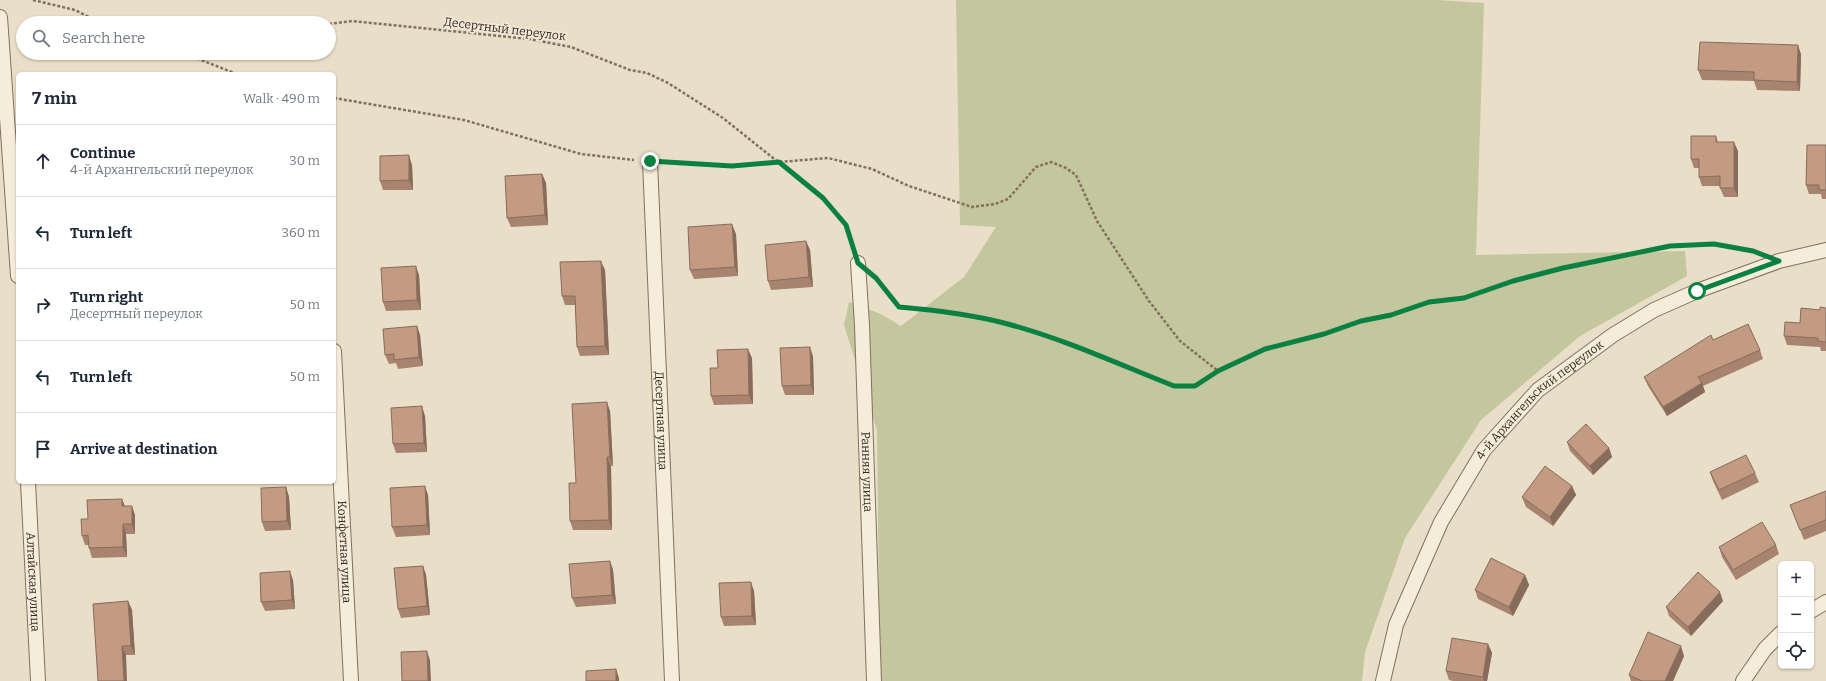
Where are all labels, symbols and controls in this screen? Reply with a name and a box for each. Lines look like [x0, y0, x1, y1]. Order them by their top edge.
street label: Десертный переулок [443, 15, 567, 43]
search box [16, 16, 336, 60]
icon: search [30, 27, 52, 49]
text: Search here [62, 29, 145, 47]
text: 7 min [32, 88, 77, 109]
text: Walk · 490 m [243, 91, 320, 106]
text: Continue [70, 144, 136, 162]
icon: ahead [32, 150, 54, 172]
route end [641, 152, 659, 170]
text: 30 m [289, 153, 320, 168]
text: 4-й Архангельский переулок [70, 162, 254, 177]
icon: left [32, 222, 54, 244]
text: Turn left [70, 224, 132, 242]
text: 360 m [282, 225, 320, 240]
route start [1688, 282, 1706, 300]
text: Turn right [70, 288, 143, 306]
icon: right [32, 294, 54, 316]
text: 50 m [290, 297, 320, 312]
text: Десертный переулок [70, 306, 203, 321]
street label: 4-й Архангельский переулок [1473, 337, 1606, 462]
icon: left [32, 366, 54, 388]
text: Turn left [70, 368, 132, 386]
text: 50 m [290, 369, 320, 384]
street label: Десертная улица [652, 371, 670, 471]
street label: Ранняя улица [859, 431, 875, 513]
icon: arrive [32, 438, 54, 460]
text: Arrive at destination [70, 440, 217, 458]
street label: Конфетная улица [335, 500, 354, 604]
street label: Алтайская улица [24, 532, 43, 632]
map controls [1778, 561, 1814, 669]
button: + [1778, 561, 1814, 597]
button: − [1778, 597, 1814, 633]
button: locate [1778, 633, 1814, 669]

